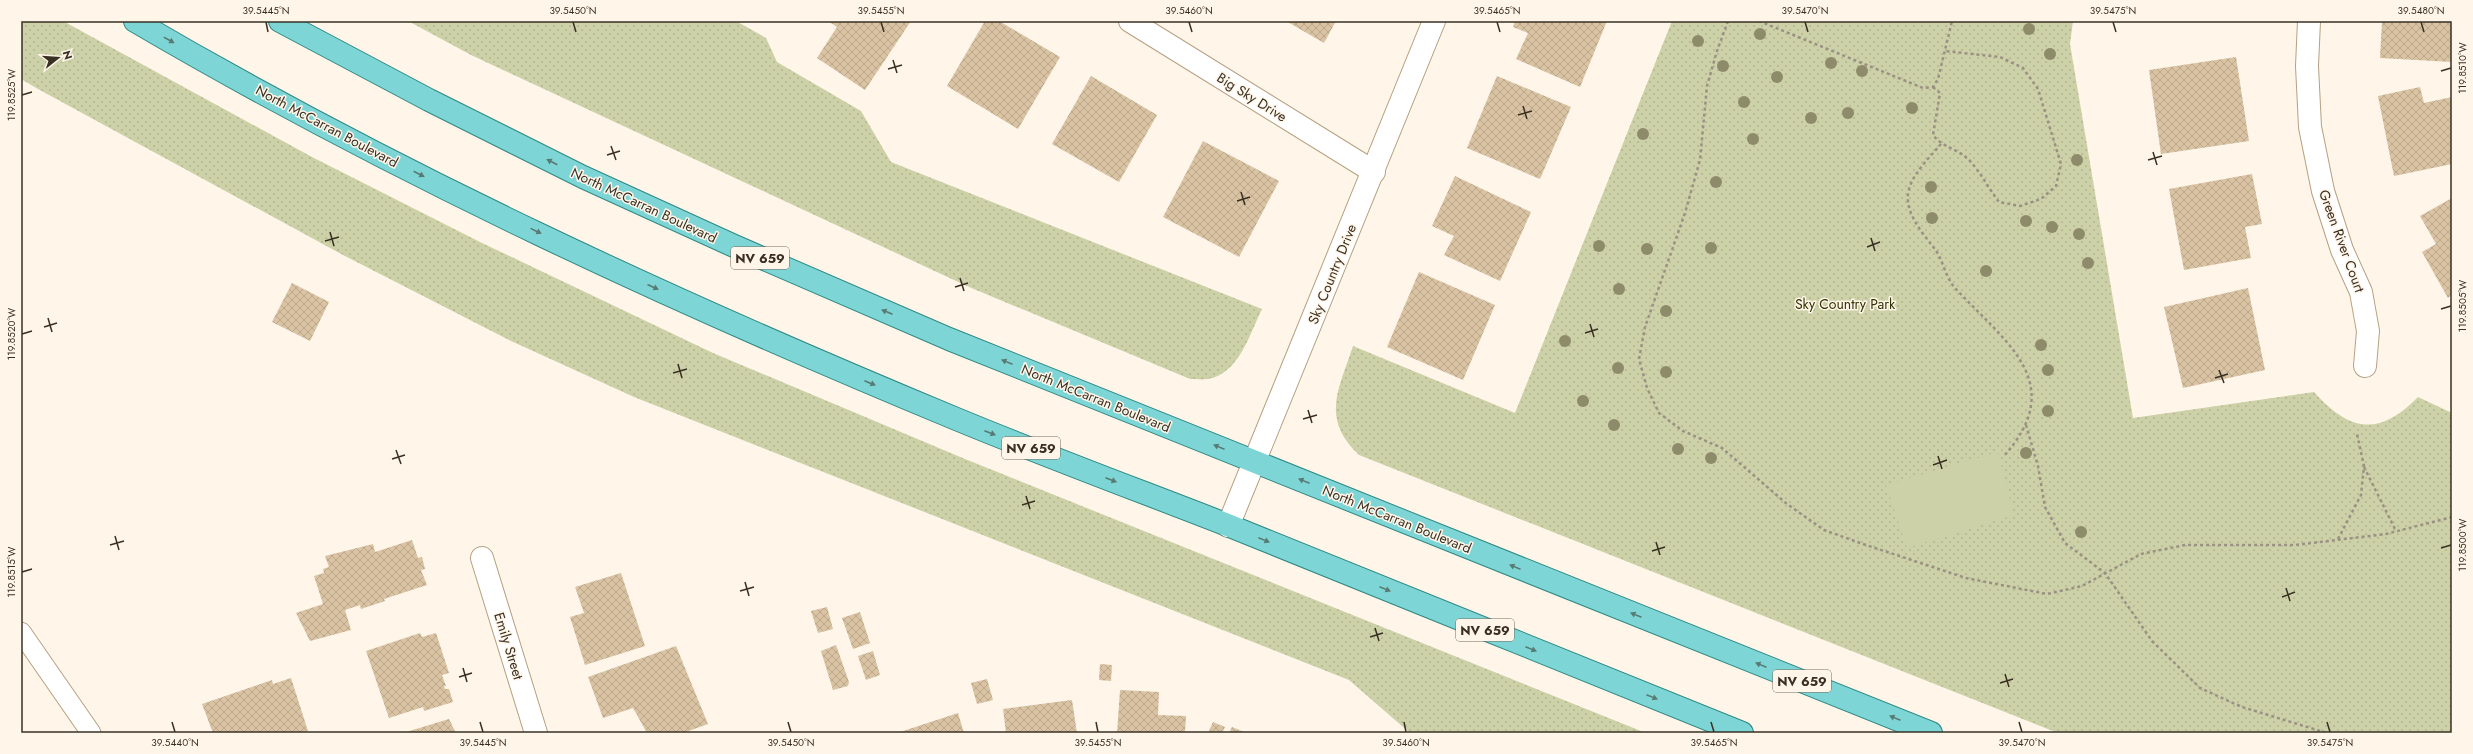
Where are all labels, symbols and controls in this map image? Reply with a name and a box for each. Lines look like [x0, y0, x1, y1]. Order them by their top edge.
text: 39.5445°N [243, 3, 290, 18]
text: 39.5450°N [549, 3, 597, 18]
text: 39.5455°N [858, 3, 904, 18]
text: 39.5460°N [1165, 3, 1213, 18]
text: 39.5465°N [1474, 3, 1520, 18]
text: 39.5470°N [1782, 3, 1828, 18]
text: 39.5475°N [2090, 3, 2136, 18]
text: 39.5480°N [2398, 3, 2444, 18]
one-way arrow [163, 37, 174, 44]
north arrow [38, 38, 78, 78]
text: 119.8510°W [2455, 42, 2470, 94]
text: N [59, 49, 76, 62]
street label: Big Sky Drive [1213, 68, 1291, 126]
text: 119.8525°W [4, 69, 19, 121]
street label: North McCarran Boulevard [252, 80, 402, 172]
one-way arrow [546, 158, 557, 165]
street label: North McCarran Boulevard [568, 162, 720, 248]
one-way arrow [413, 171, 425, 177]
street label: Green River Court [2314, 187, 2370, 296]
street label: Sky Country Drive [1303, 221, 1361, 327]
one-way arrow [530, 228, 541, 235]
road number: NV 659 [731, 247, 789, 269]
text: 119.8505°W [2455, 280, 2470, 332]
one-way arrow [648, 284, 659, 290]
park label: Sky Country Park [1795, 294, 1896, 314]
text: 119.8520°W [4, 308, 19, 360]
one-way arrow [881, 309, 893, 315]
one-way arrow [1001, 359, 1013, 365]
street label: North McCarran Boulevard [1018, 359, 1174, 437]
one-way arrow [865, 380, 877, 386]
one-way arrow [985, 430, 997, 436]
road number: NV 659 [1002, 437, 1060, 459]
one-way arrow [1213, 443, 1225, 449]
one-way arrow [1106, 477, 1118, 483]
one-way arrow [1299, 478, 1310, 484]
street label: North McCarran Boulevard [1319, 480, 1475, 558]
text: 119.8500°W [2455, 518, 2470, 571]
one-way arrow [1259, 538, 1271, 544]
text: 119.8515°W [4, 546, 19, 597]
one-way arrow [1509, 563, 1521, 569]
one-way arrow [1379, 587, 1391, 593]
street label: Emily Street [489, 610, 529, 683]
one-way arrow [1630, 611, 1642, 617]
road number: NV 659 [1456, 619, 1514, 641]
one-way arrow [1526, 646, 1538, 652]
one-way arrow [1755, 661, 1767, 667]
road number: NV 659 [1773, 670, 1831, 692]
one-way arrow [1646, 694, 1657, 700]
one-way arrow [1888, 715, 1900, 721]
text: 39.5440°N [151, 735, 199, 750]
text: 39.5445°N [460, 735, 507, 750]
text: 39.5450°N [767, 735, 815, 750]
text: 39.5455°N [1075, 735, 1121, 750]
text: 39.5460°N [1382, 735, 1430, 750]
text: 39.5465°N [1691, 735, 1737, 750]
text: 39.5470°N [1999, 735, 2045, 750]
text: 39.5475°N [2307, 735, 2353, 750]

